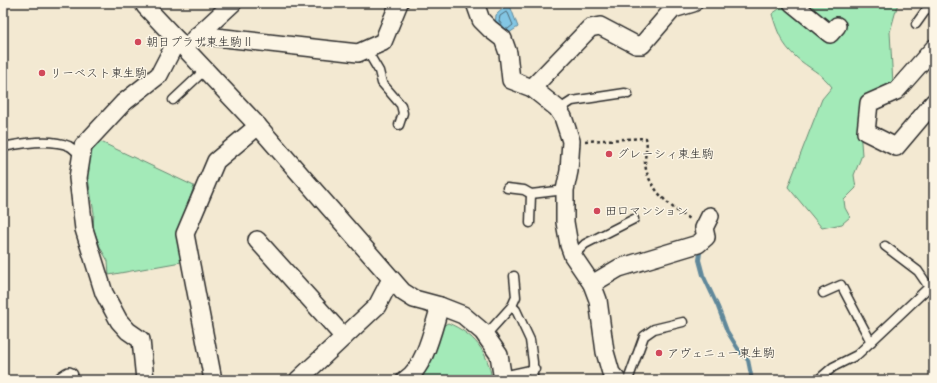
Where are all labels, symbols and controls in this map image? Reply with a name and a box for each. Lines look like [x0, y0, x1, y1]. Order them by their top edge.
place label: 朝日プラザ東生駒Ⅱ [146, 35, 254, 51]
marker: 朝日プラザ東生駒Ⅱ [133, 37, 143, 47]
place label: リーベスト東生駒 [50, 66, 147, 82]
marker: リーベスト東生駒 [37, 68, 47, 78]
place label: グレーシィ東生駒 [617, 147, 714, 163]
marker: グレーシィ東生駒 [604, 149, 614, 159]
place label: 田口マンション [605, 204, 689, 220]
marker: 田口マンション [592, 206, 602, 216]
place label: アヴェニュー東生駒 [667, 346, 775, 362]
marker: アヴェニュー東生駒 [654, 348, 664, 358]

